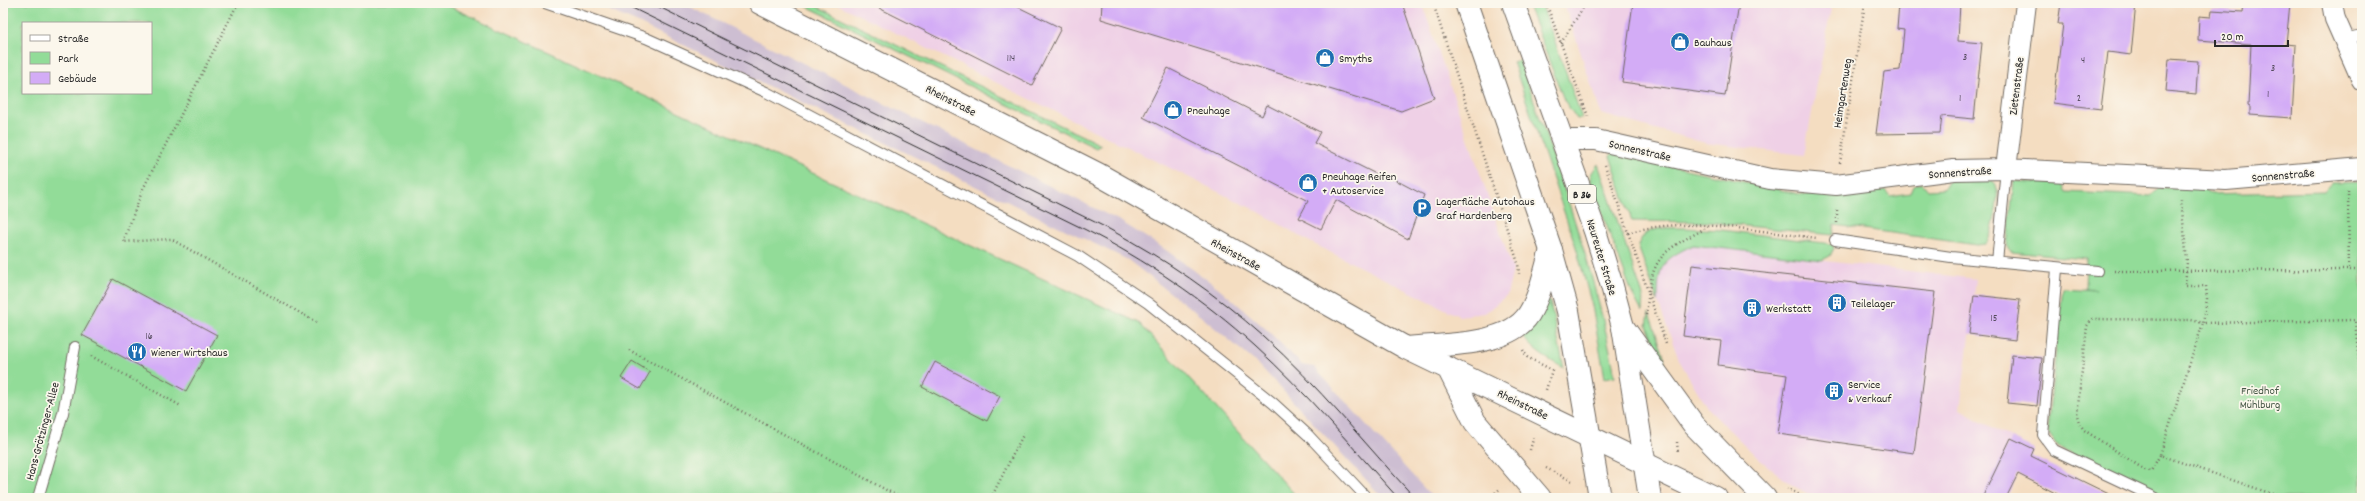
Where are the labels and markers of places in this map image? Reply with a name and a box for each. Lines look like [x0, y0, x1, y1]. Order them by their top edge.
shop icon: Bauhaus [1669, 31, 1691, 53]
place label: Bauhaus [1694, 35, 1732, 52]
shop icon: Smyths [1314, 47, 1336, 69]
place label: Smyths [1339, 51, 1372, 68]
shop icon: Pneuhage [1162, 99, 1184, 121]
place label: Pneuhage [1187, 103, 1230, 120]
place label: Pneuhage Reifen + Autoservice [1322, 169, 1397, 200]
shop icon: Pneuhage Reifen + Autoservice [1297, 172, 1319, 194]
place label: Lagerfläche Autohaus Graf Hardenberg [1436, 194, 1535, 225]
parking icon: Lagerfläche Autohaus Graf Hardenberg [1411, 197, 1433, 219]
building icon: Teilelager [1826, 292, 1848, 314]
place label: Teilelager [1851, 296, 1895, 313]
building icon: Werkstatt [1741, 297, 1763, 319]
place label: Werkstatt [1766, 301, 1812, 318]
restaurant icon: Wiener Wirtshaus [126, 341, 148, 363]
place label: Wiener Wirtshaus [151, 345, 228, 362]
place label: Service & Verkauf [1848, 377, 1892, 408]
building icon: Service & Verkauf [1823, 380, 1845, 402]

